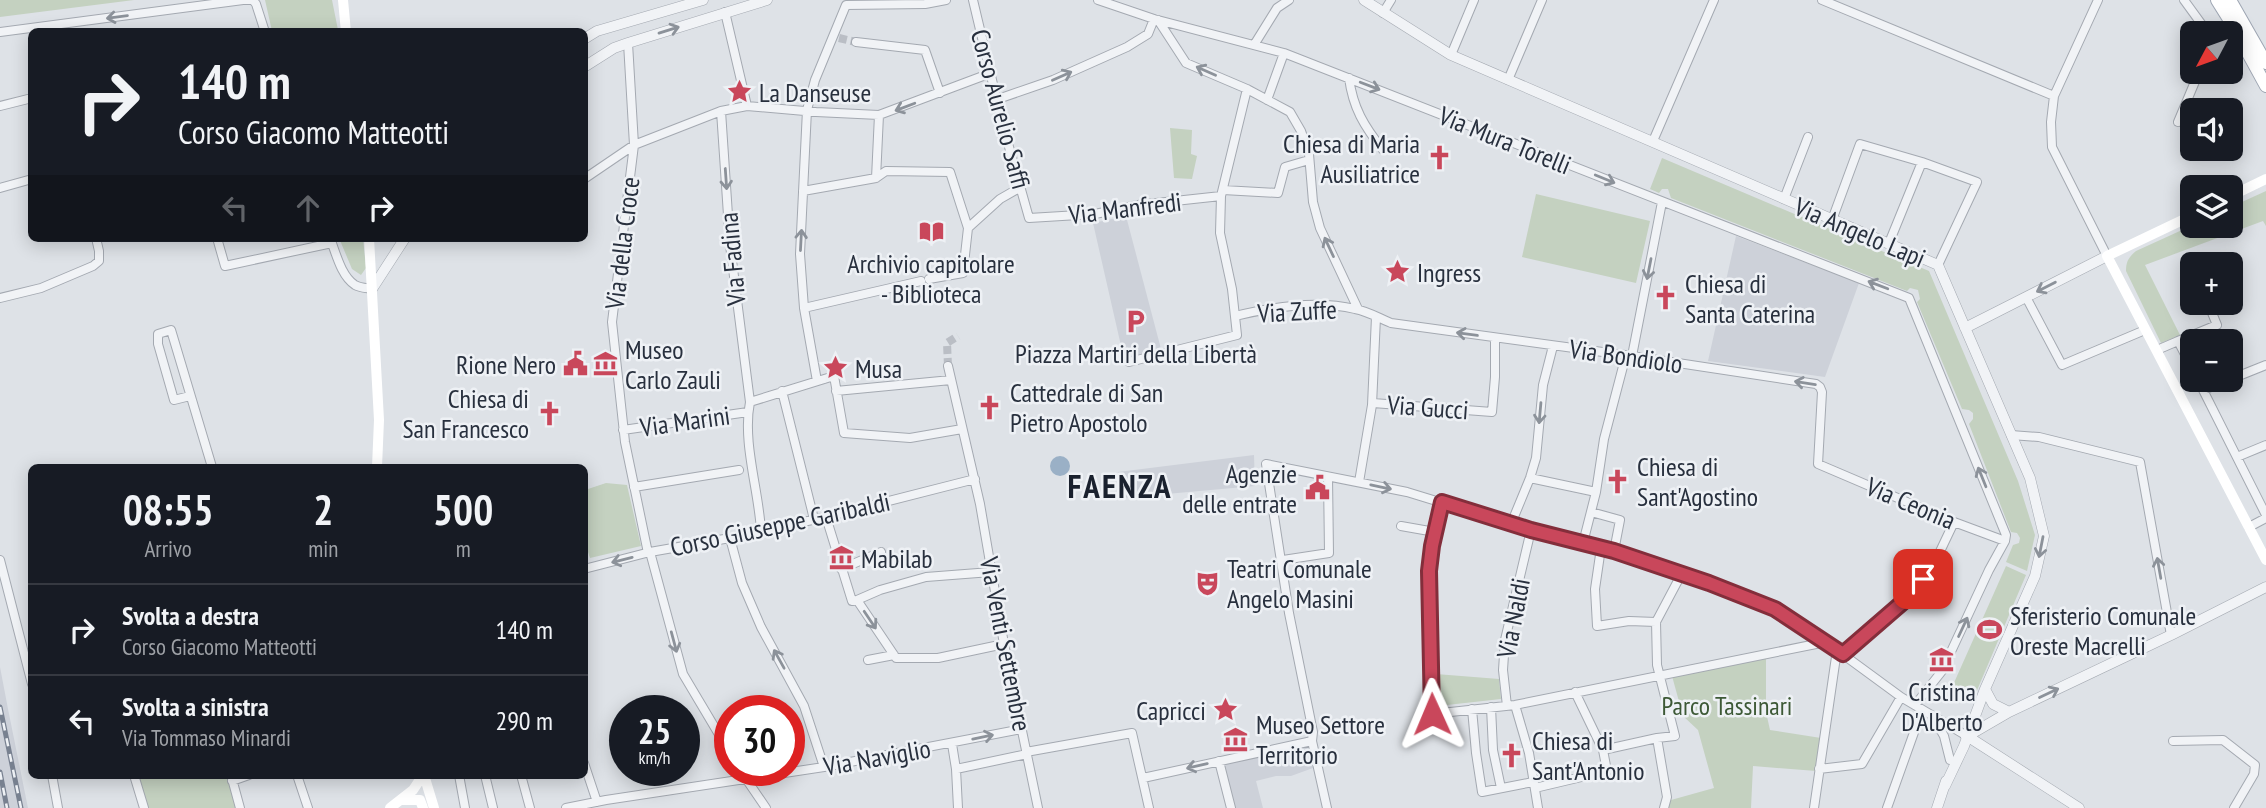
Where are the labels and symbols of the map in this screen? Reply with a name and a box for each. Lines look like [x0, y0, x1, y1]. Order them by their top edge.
one-way arrow [106, 10, 129, 23]
north arrow [2180, 21, 2244, 84]
one-way arrow [658, 23, 680, 36]
street label: Corso Aurelio Saffi [964, 26, 1038, 192]
one-way arrow [1195, 64, 1217, 77]
one-way arrow [1051, 69, 1072, 82]
place label: La Danseuse [759, 76, 871, 109]
place icon: La Danseuse [725, 78, 753, 106]
one-way arrow [1359, 81, 1381, 94]
street label: Via Mura Torelli [1433, 98, 1576, 181]
one-way arrow [894, 101, 916, 114]
place label: Chiesa di Maria Ausiliatrice [1283, 127, 1420, 190]
church icon: Chiesa di Maria Ausiliatrice [1426, 144, 1454, 172]
one-way arrow [719, 167, 732, 190]
one-way arrow [1593, 174, 1615, 187]
street label: Via della Croce [597, 175, 646, 312]
street label: Via Manfredi [1066, 185, 1183, 231]
street label: Via Angelo Lapi [1789, 189, 1930, 274]
street label: Via Fadina [711, 211, 753, 308]
library icon: Archivio capitolare - Biblioteca [917, 217, 945, 245]
one-way arrow [794, 229, 807, 252]
one-way arrow [1322, 237, 1335, 258]
place label: Archivio capitolare - Biblioteca [847, 247, 1015, 310]
place label: Ingress [1417, 256, 1481, 289]
one-way arrow [1642, 257, 1655, 280]
place icon: Ingress [1383, 258, 1411, 286]
place label: Chiesa di Santa Caterina [1685, 267, 1815, 330]
one-way arrow [1867, 278, 1889, 291]
one-way arrow [2036, 280, 2057, 294]
church icon: Chiesa di Santa Caterina [1651, 284, 1679, 312]
street label: Via Zuffe [1256, 292, 1337, 330]
parking icon: Piazza Martiri della Libertà [1122, 307, 1150, 335]
one-way arrow [1456, 327, 1479, 340]
street label: Via Bondiolo [1566, 332, 1685, 380]
place label: Museo Carlo Zauli [625, 333, 721, 396]
place label: Piazza Martiri della Libertà [1015, 337, 1257, 370]
place label: Rione Nero [456, 348, 556, 381]
public building icon: Rione Nero [562, 350, 590, 378]
museum icon: Museo Carlo Zauli [591, 350, 619, 378]
place label: Musa [855, 352, 902, 385]
place icon: Musa [821, 354, 849, 382]
place label: Cattedrale di San Pietro Apostolo [1010, 376, 1163, 439]
one-way arrow [1794, 376, 1817, 389]
place label: Chiesa di San Francesco [402, 382, 529, 445]
street label: Via Gucci [1385, 388, 1470, 426]
church icon: Cattedrale di San Pietro Apostolo [976, 393, 1004, 421]
street label: Via Marini [637, 398, 732, 444]
church icon: Chiesa di San Francesco [535, 399, 563, 427]
one-way arrow [1533, 401, 1546, 424]
place label: Chiesa di Sant'Agostino [1637, 450, 1758, 513]
place label: Agenzie delle entrate [1182, 457, 1297, 520]
district label: FAENZA [1068, 464, 1172, 507]
church icon: Chiesa di Sant'Agostino [1603, 467, 1631, 495]
one-way arrow [1975, 467, 1988, 489]
street label: Via Ceonia [1860, 469, 1961, 537]
public building icon: Agenzie delle entrate [1303, 474, 1331, 502]
one-way arrow [1369, 480, 1392, 494]
street label: Corso Giuseppe Garibaldi [667, 485, 893, 563]
one-way arrow [2034, 535, 2047, 558]
place label: Mabilab [861, 542, 933, 575]
museum icon: Mabilab [827, 544, 855, 572]
pin [1893, 549, 1953, 609]
place label: Teatri Comunale Angelo Masini [1227, 552, 1372, 615]
street label: Via Venti Settembre [973, 553, 1039, 734]
one-way arrow [611, 554, 634, 567]
one-way arrow [2152, 557, 2165, 580]
theatre icon: Teatri Comunale Angelo Masini [1193, 569, 1221, 597]
street label: Via Naldi [1489, 575, 1537, 662]
place label: Sferisterio Comunale Oreste Macrelli [2010, 599, 2196, 662]
one-way arrow [863, 610, 878, 629]
sports icon: Sferisterio Comunale Oreste Macrelli [1976, 616, 2004, 644]
one-way arrow [1956, 617, 1970, 638]
one-way arrow [668, 630, 681, 653]
museum icon: Cristina D'Alberto [1928, 645, 1956, 673]
one-way arrow [772, 650, 786, 670]
place label: Cristina D'Alberto [1901, 675, 1983, 738]
position arrow [1395, 677, 1469, 751]
one-way arrow [2038, 686, 2059, 699]
park label: Parco Tassinari [1661, 689, 1793, 722]
place label: Capricci [1136, 694, 1206, 727]
speed limit sign: 30 [714, 695, 805, 786]
place icon: Capricci [1212, 696, 1240, 724]
place label: Museo Settore Territorio [1256, 708, 1385, 771]
place label: Chiesa di Sant'Antonio [1532, 724, 1644, 787]
museum icon: Museo Settore Territorio [1222, 725, 1250, 753]
one-way arrow [971, 730, 994, 744]
street label: Via Naviglio [820, 731, 933, 783]
church icon: Chiesa di Sant'Antonio [1498, 741, 1526, 769]
one-way arrow [1186, 759, 1209, 773]

